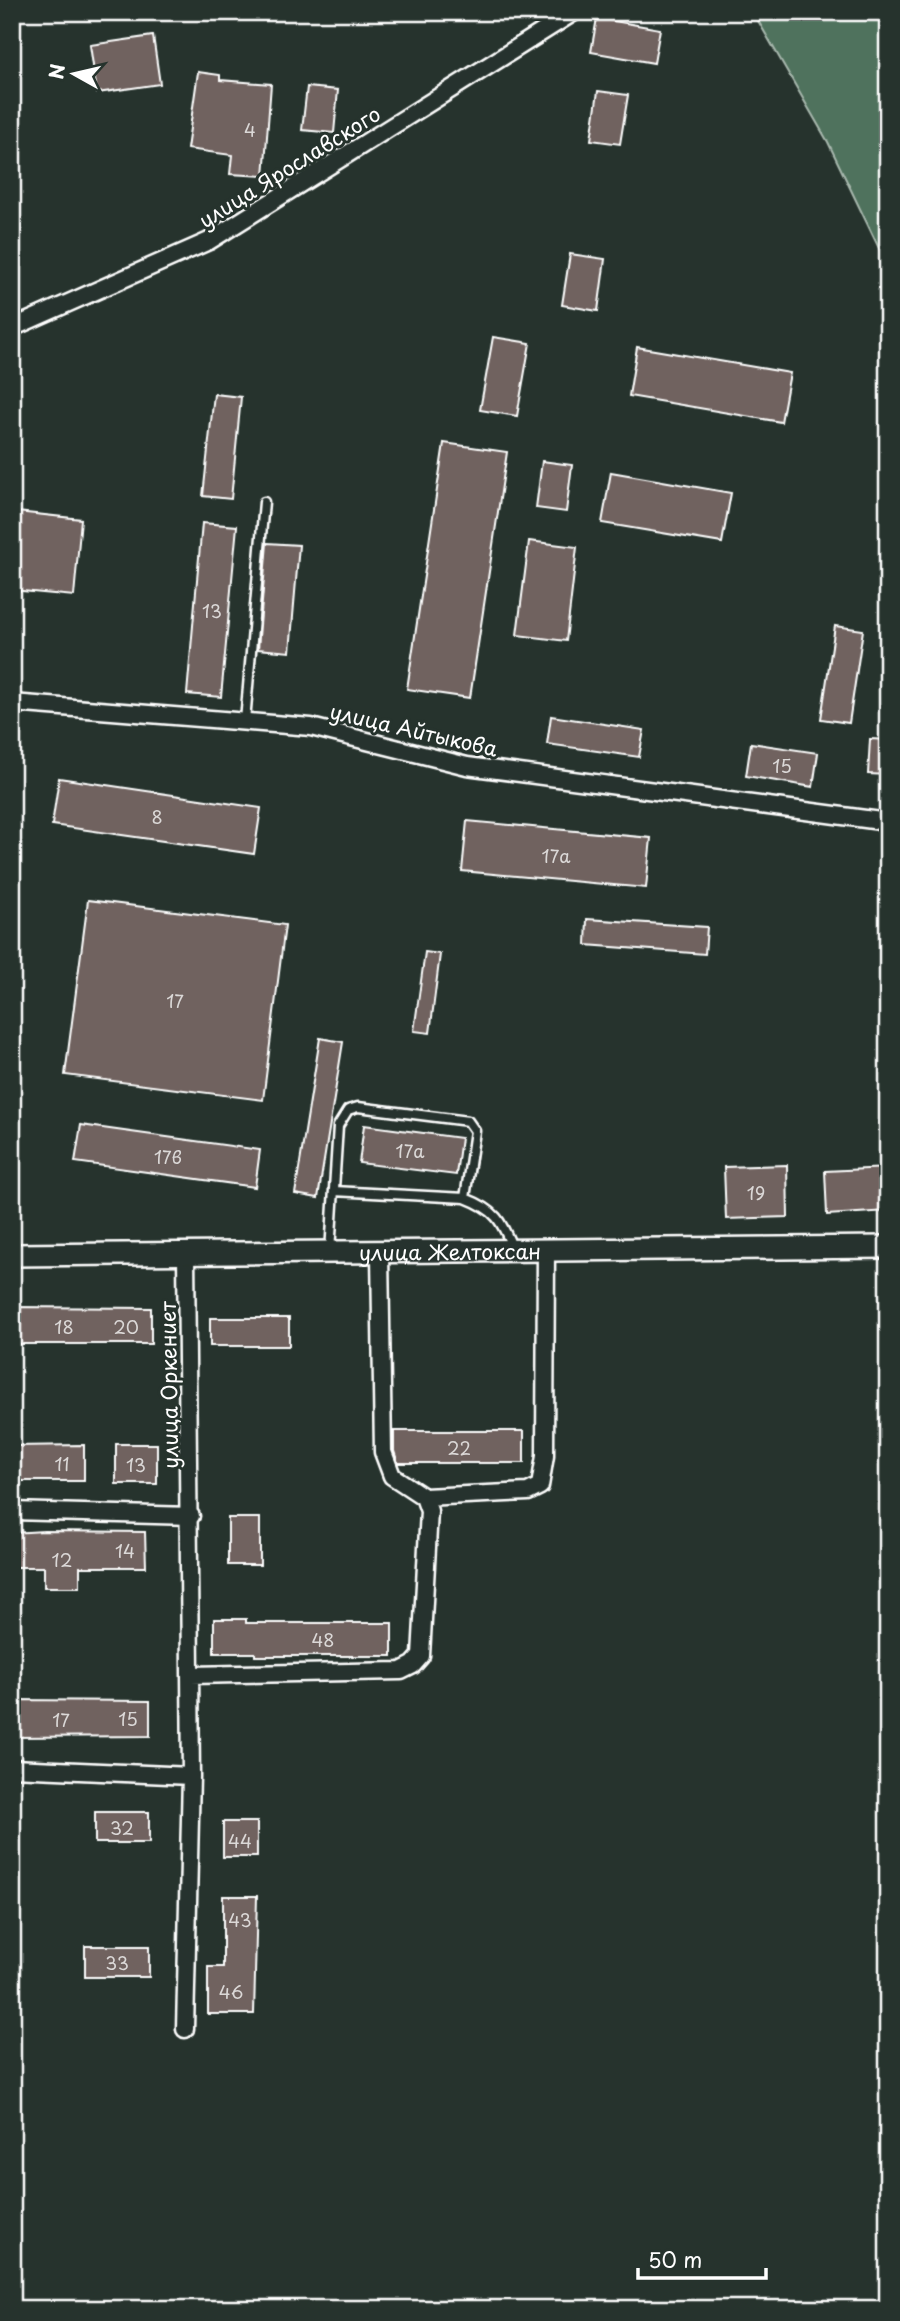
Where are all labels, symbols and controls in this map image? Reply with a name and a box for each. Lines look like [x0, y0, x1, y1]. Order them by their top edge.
north arrow [38, 38, 108, 108]
text: N [41, 62, 71, 81]
street label: улица Ярославского [192, 97, 386, 235]
house number: 4 [244, 116, 256, 143]
house number: 13 [202, 597, 222, 624]
street label: улица Айтыкова [327, 694, 501, 764]
house number: 15 [772, 752, 792, 779]
house number: 8 [151, 803, 163, 830]
house number: 17а [542, 842, 571, 869]
house number: 17 [166, 987, 184, 1014]
house number: 17а [396, 1137, 425, 1164]
house number: 17в [154, 1143, 182, 1170]
house number: 19 [747, 1179, 765, 1206]
street label: улица Желтоксан [359, 1234, 541, 1268]
street label: улица Оркениет [151, 1300, 185, 1469]
house number: 18 [54, 1313, 74, 1340]
house number: 20 [113, 1313, 139, 1340]
house number: 22 [447, 1434, 471, 1461]
house number: 11 [54, 1450, 70, 1477]
house number: 13 [126, 1451, 146, 1478]
house number: 14 [115, 1537, 135, 1564]
house number: 12 [52, 1546, 72, 1573]
house number: 48 [311, 1626, 335, 1653]
house number: 15 [118, 1705, 138, 1732]
house number: 17 [52, 1706, 70, 1733]
house number: 32 [110, 1814, 134, 1841]
house number: 44 [228, 1827, 252, 1854]
house number: 43 [228, 1906, 252, 1933]
house number: 33 [105, 1949, 129, 1976]
house number: 46 [219, 1978, 243, 2005]
scale bar [638, 2237, 765, 2281]
text: 50 m [648, 2243, 702, 2275]

